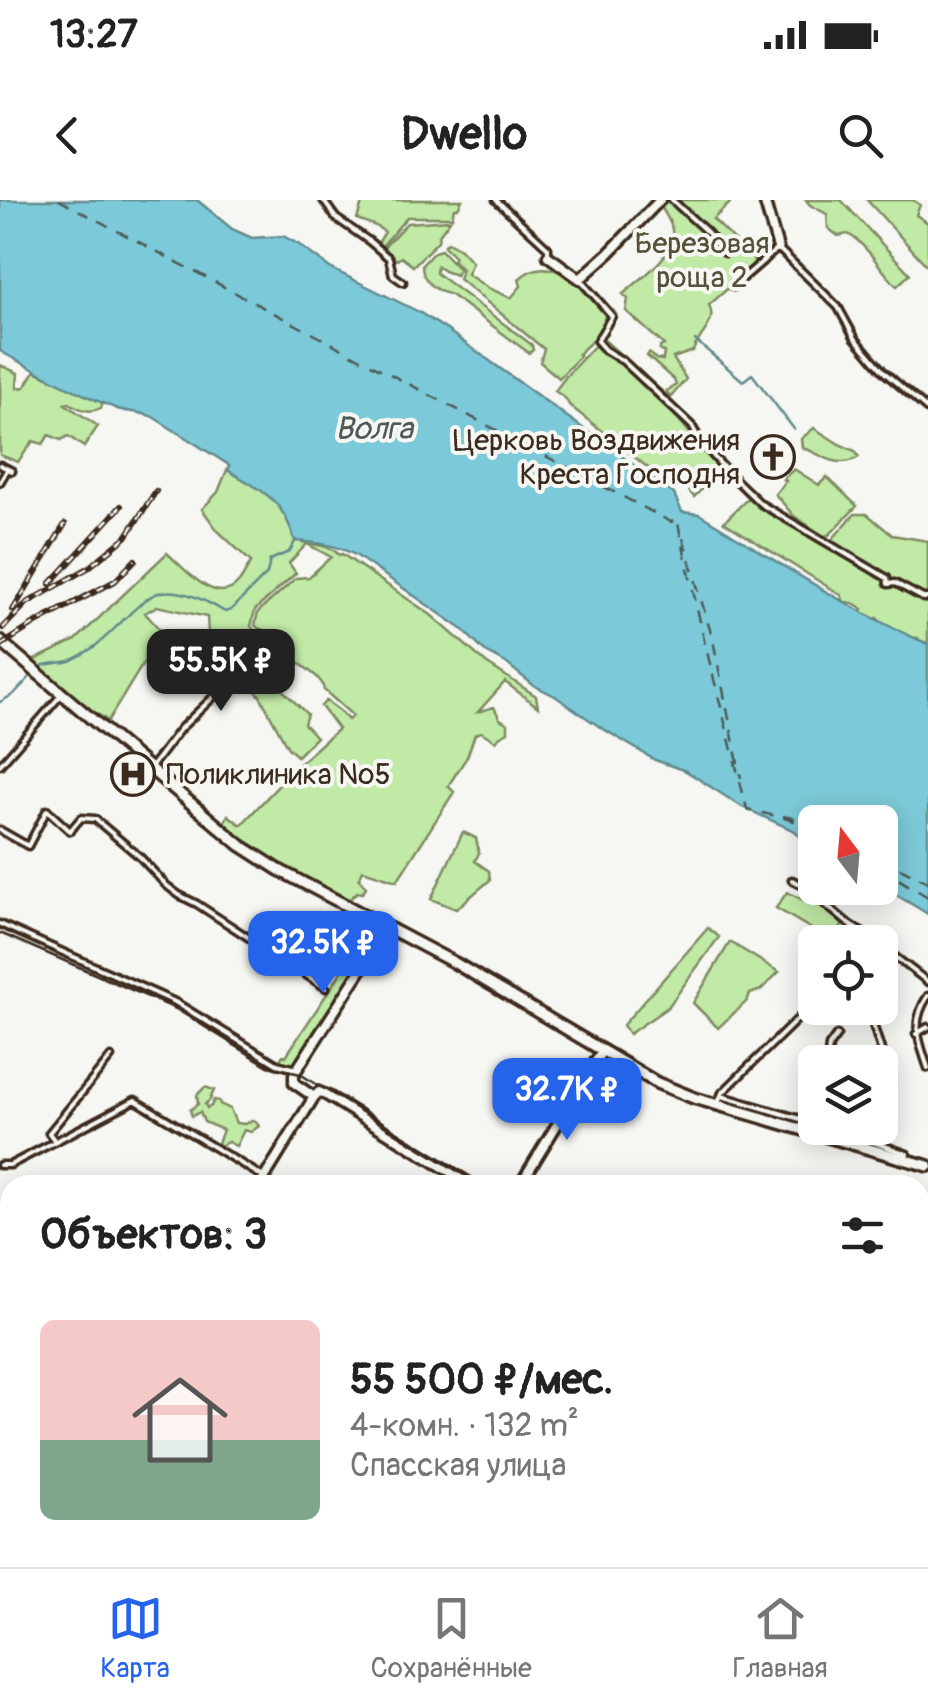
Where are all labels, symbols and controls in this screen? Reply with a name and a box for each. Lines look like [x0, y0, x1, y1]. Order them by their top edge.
text: 13:27 [50, 11, 138, 59]
text: Dwello [401, 107, 527, 163]
icon: back [40, 108, 95, 163]
icon: search [833, 108, 888, 163]
park label: Березовая роща 2 [634, 225, 770, 296]
water label: Волга [335, 409, 415, 449]
place label: Церковь Воздвижения Креста Господня [453, 422, 740, 493]
church icon: Церковь Воздвижения Креста Господня [750, 434, 796, 480]
pin: 55.5K ₽ [129, 629, 313, 714]
text: 55.5K ₽ [169, 641, 273, 681]
hospital icon: Поликлиника №5 [110, 751, 156, 797]
place label: Поликлиника №5 [166, 756, 391, 793]
north arrow [798, 805, 898, 905]
map controls [798, 805, 898, 1145]
pin: 32.5K ₽ [231, 911, 415, 996]
text: 32.5K ₽ [270, 923, 376, 963]
button: locate [798, 925, 898, 1025]
button: layers [798, 1045, 898, 1145]
pin: 32.7K ₽ [475, 1058, 659, 1143]
text: 32.7K ₽ [514, 1070, 620, 1110]
icon: filters [835, 1208, 890, 1263]
text: Объектов: 3 [40, 1209, 267, 1261]
text: 55 500 ₽/мес. [350, 1354, 613, 1406]
icon: home [120, 1360, 240, 1480]
text: 4-комн. · 132 m² [350, 1406, 579, 1446]
text: Спасская улица [350, 1446, 566, 1486]
tab: Карта [100, 1591, 170, 1686]
tab: Сохранённые [370, 1591, 532, 1686]
tab: Главная [733, 1591, 828, 1686]

